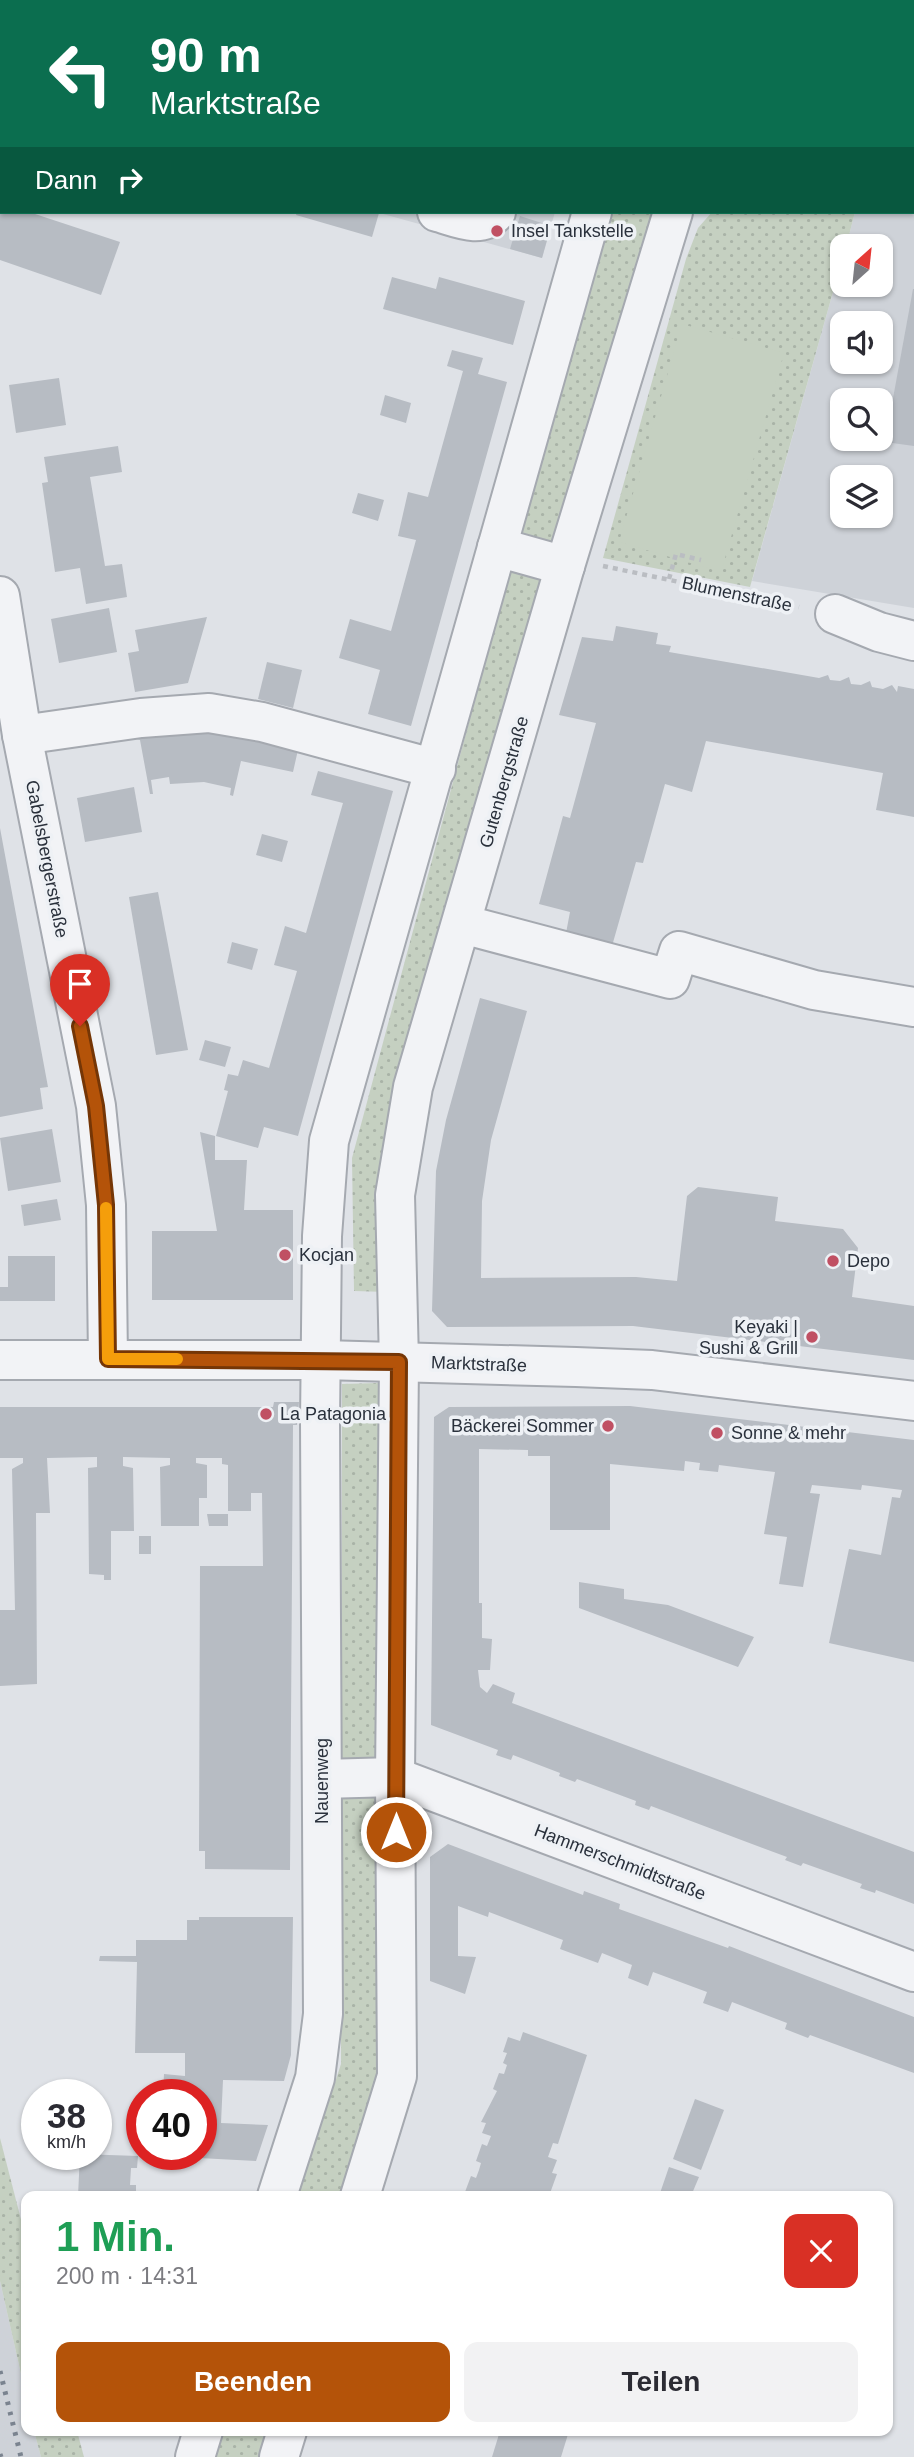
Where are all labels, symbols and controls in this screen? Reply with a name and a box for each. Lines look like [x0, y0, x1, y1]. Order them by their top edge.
icon: left [35, 28, 126, 119]
text: 90 m [150, 28, 262, 82]
text: Marktstraße [150, 85, 321, 121]
icon: right [111, 161, 149, 199]
text: Dann [35, 165, 97, 195]
place label: Insel Tankstelle [511, 221, 634, 241]
marker: Insel Tankstelle [489, 223, 505, 239]
north arrow [830, 234, 892, 298]
map controls [830, 234, 893, 528]
button: sound [830, 311, 893, 374]
button: search [830, 388, 893, 451]
button: layers [830, 465, 893, 528]
street label: Blumenstraße [680, 573, 794, 615]
street label: Gutenbergstraße [476, 714, 532, 850]
street label: Gabelsbergerstraße [22, 779, 72, 939]
pin [50, 954, 110, 1026]
icon: arrive [61, 965, 99, 1003]
place label: Kocjan [299, 1245, 354, 1265]
marker: Kocjan [277, 1247, 293, 1263]
place label: Depo [847, 1251, 890, 1271]
marker: Depo [825, 1253, 841, 1269]
place label: Keyaki | Sushi & Grill [699, 1317, 798, 1358]
marker: Keyaki | Sushi & Grill [804, 1329, 820, 1345]
street label: Marktstraße [431, 1352, 527, 1376]
place label: La Patagonia [280, 1404, 387, 1424]
marker: La Patagonia [258, 1406, 274, 1422]
place label: Bäckerei Sommer [451, 1416, 594, 1436]
marker: Bäckerei Sommer [600, 1418, 616, 1434]
place label: Sonne & mehr [731, 1423, 846, 1443]
marker: Sonne & mehr [709, 1425, 725, 1441]
street label: Nauenweg [312, 1738, 332, 1824]
position arrow [359, 1795, 433, 1869]
street label: Hammerschmidtstraße [531, 1820, 709, 1904]
speed limit sign: 40 [126, 2079, 217, 2170]
text: 38 [47, 2096, 86, 2135]
text: km/h [47, 2132, 86, 2152]
text: 1 Min. [56, 2213, 175, 2260]
button: close [784, 2214, 858, 2288]
text: 200 m · 14:31 [56, 2263, 198, 2289]
button: Beenden [56, 2342, 450, 2422]
button: Teilen [464, 2342, 858, 2422]

